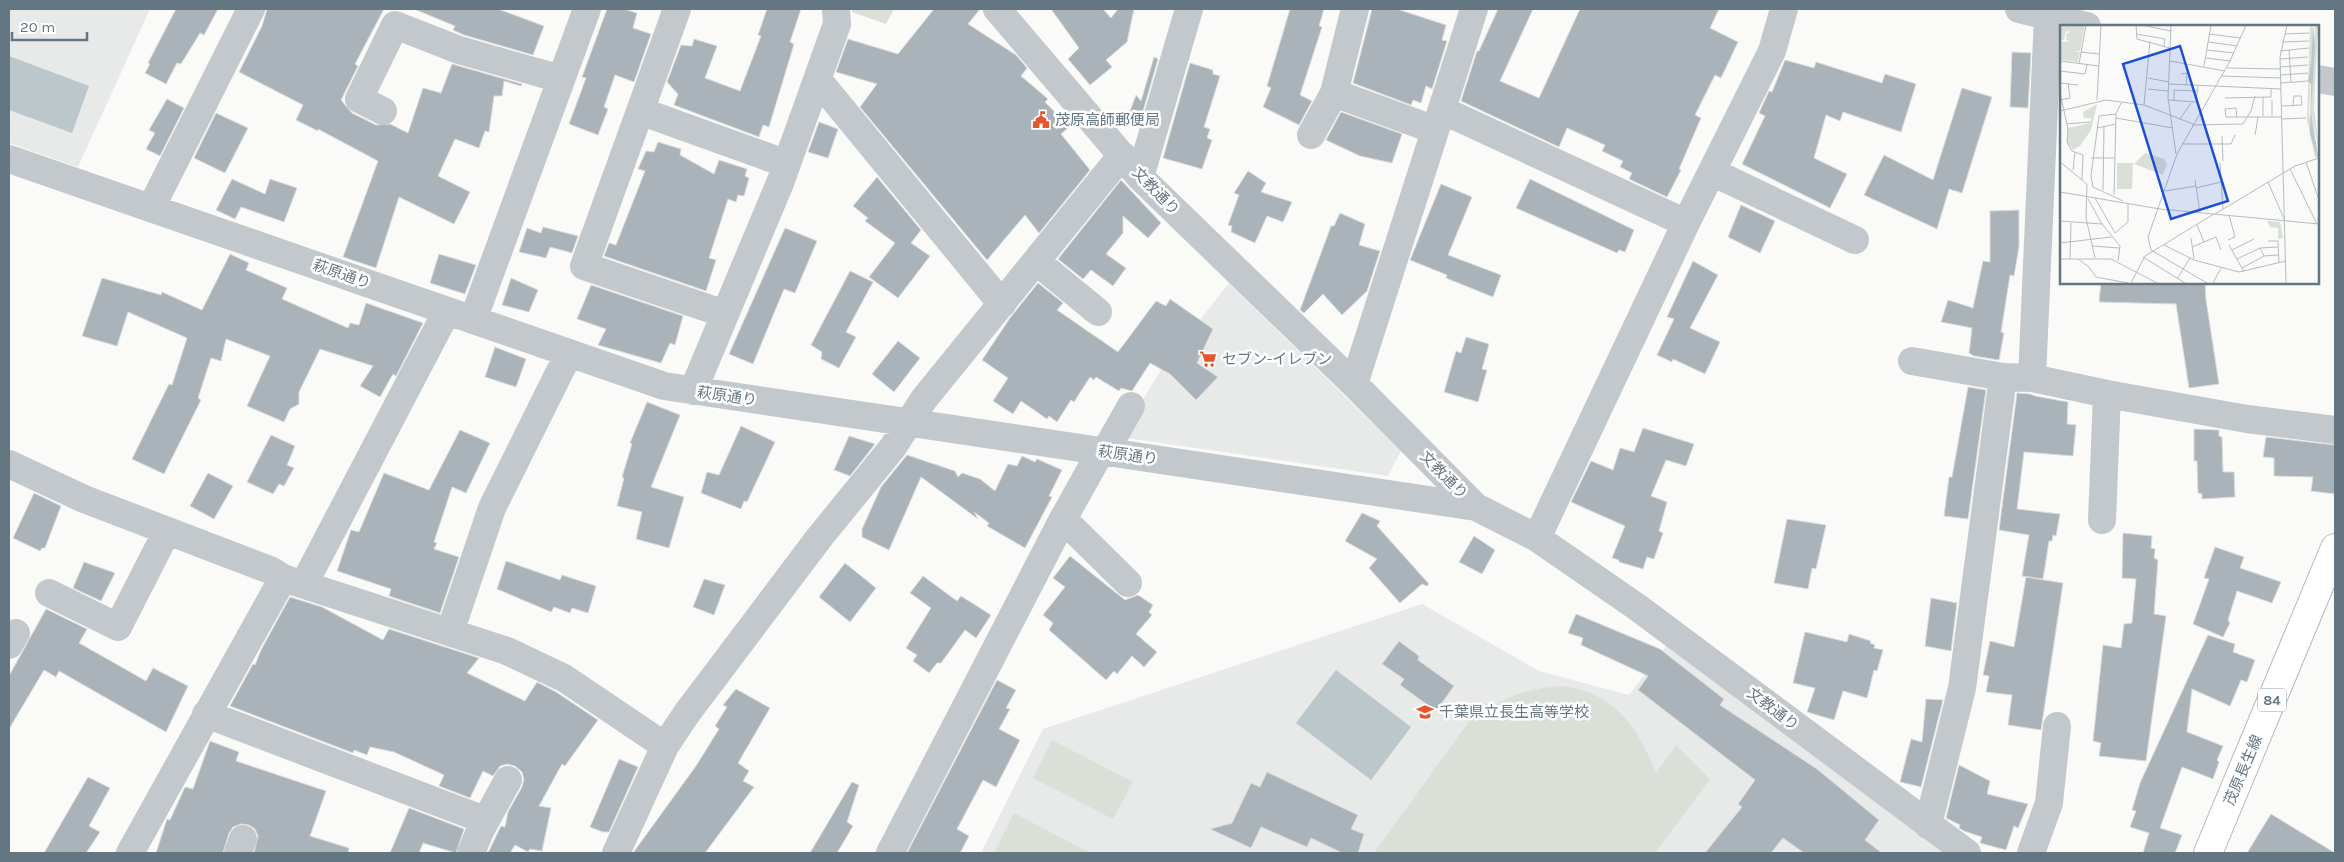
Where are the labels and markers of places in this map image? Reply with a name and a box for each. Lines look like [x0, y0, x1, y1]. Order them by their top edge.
public building icon: 茂原高師郵便局 [1031, 110, 1051, 130]
place label: 茂原高師郵便局 [1055, 111, 1160, 129]
supermarket icon: セブン-イレブン [1198, 349, 1218, 369]
place label: セブン-イレブン [1222, 350, 1332, 368]
school or university icon: 千葉県立長生高等学校 [1415, 702, 1435, 722]
place label: 千葉県立長生高等学校 [1439, 703, 1589, 721]

